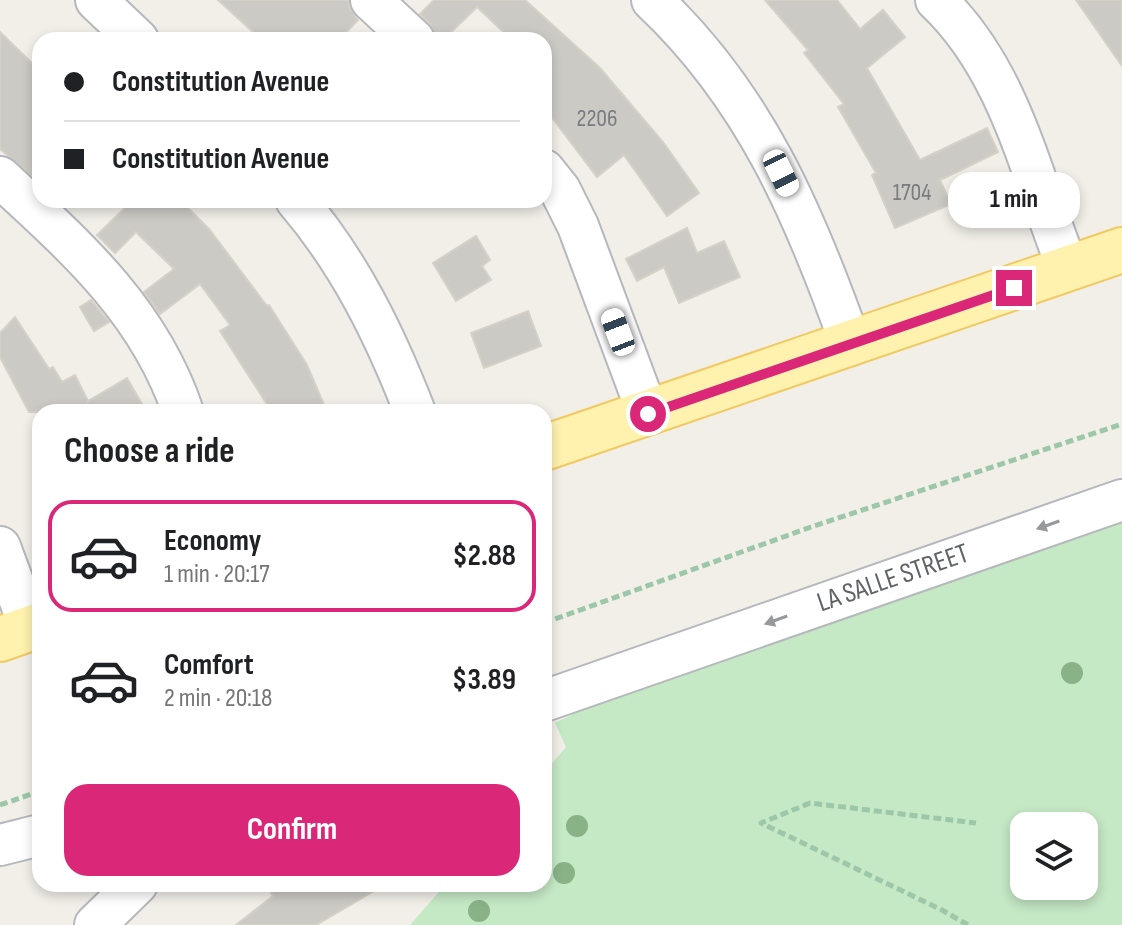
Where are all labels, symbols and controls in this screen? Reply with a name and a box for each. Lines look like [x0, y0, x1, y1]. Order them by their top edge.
text: Constitution Avenue [112, 64, 329, 100]
house number: 2206 [576, 104, 618, 133]
text: Constitution Avenue [112, 141, 329, 177]
car [760, 146, 802, 200]
callout: 1 min [948, 172, 1080, 228]
house number: 1704 [893, 178, 931, 207]
text: 1 min [990, 184, 1038, 215]
route end [996, 270, 1032, 306]
car [598, 305, 638, 359]
route start [630, 396, 666, 432]
text: Choose a ride [64, 430, 235, 473]
one-way arrow [1036, 519, 1060, 531]
icon: car [68, 520, 140, 592]
text: Economy [164, 523, 261, 559]
street label: LA SALLE STREET [813, 537, 973, 619]
text: $2.88 [452, 538, 516, 574]
text: 1 min · 20:17 [164, 559, 270, 590]
one-way arrow [764, 614, 788, 626]
icon: car [68, 644, 140, 716]
text: Comfort [164, 647, 254, 683]
text: $3.89 [452, 662, 516, 698]
text: 2 min · 20:18 [164, 683, 272, 714]
button: Confirm [64, 784, 520, 876]
map controls [1010, 812, 1098, 900]
button: layers [1010, 812, 1098, 900]

